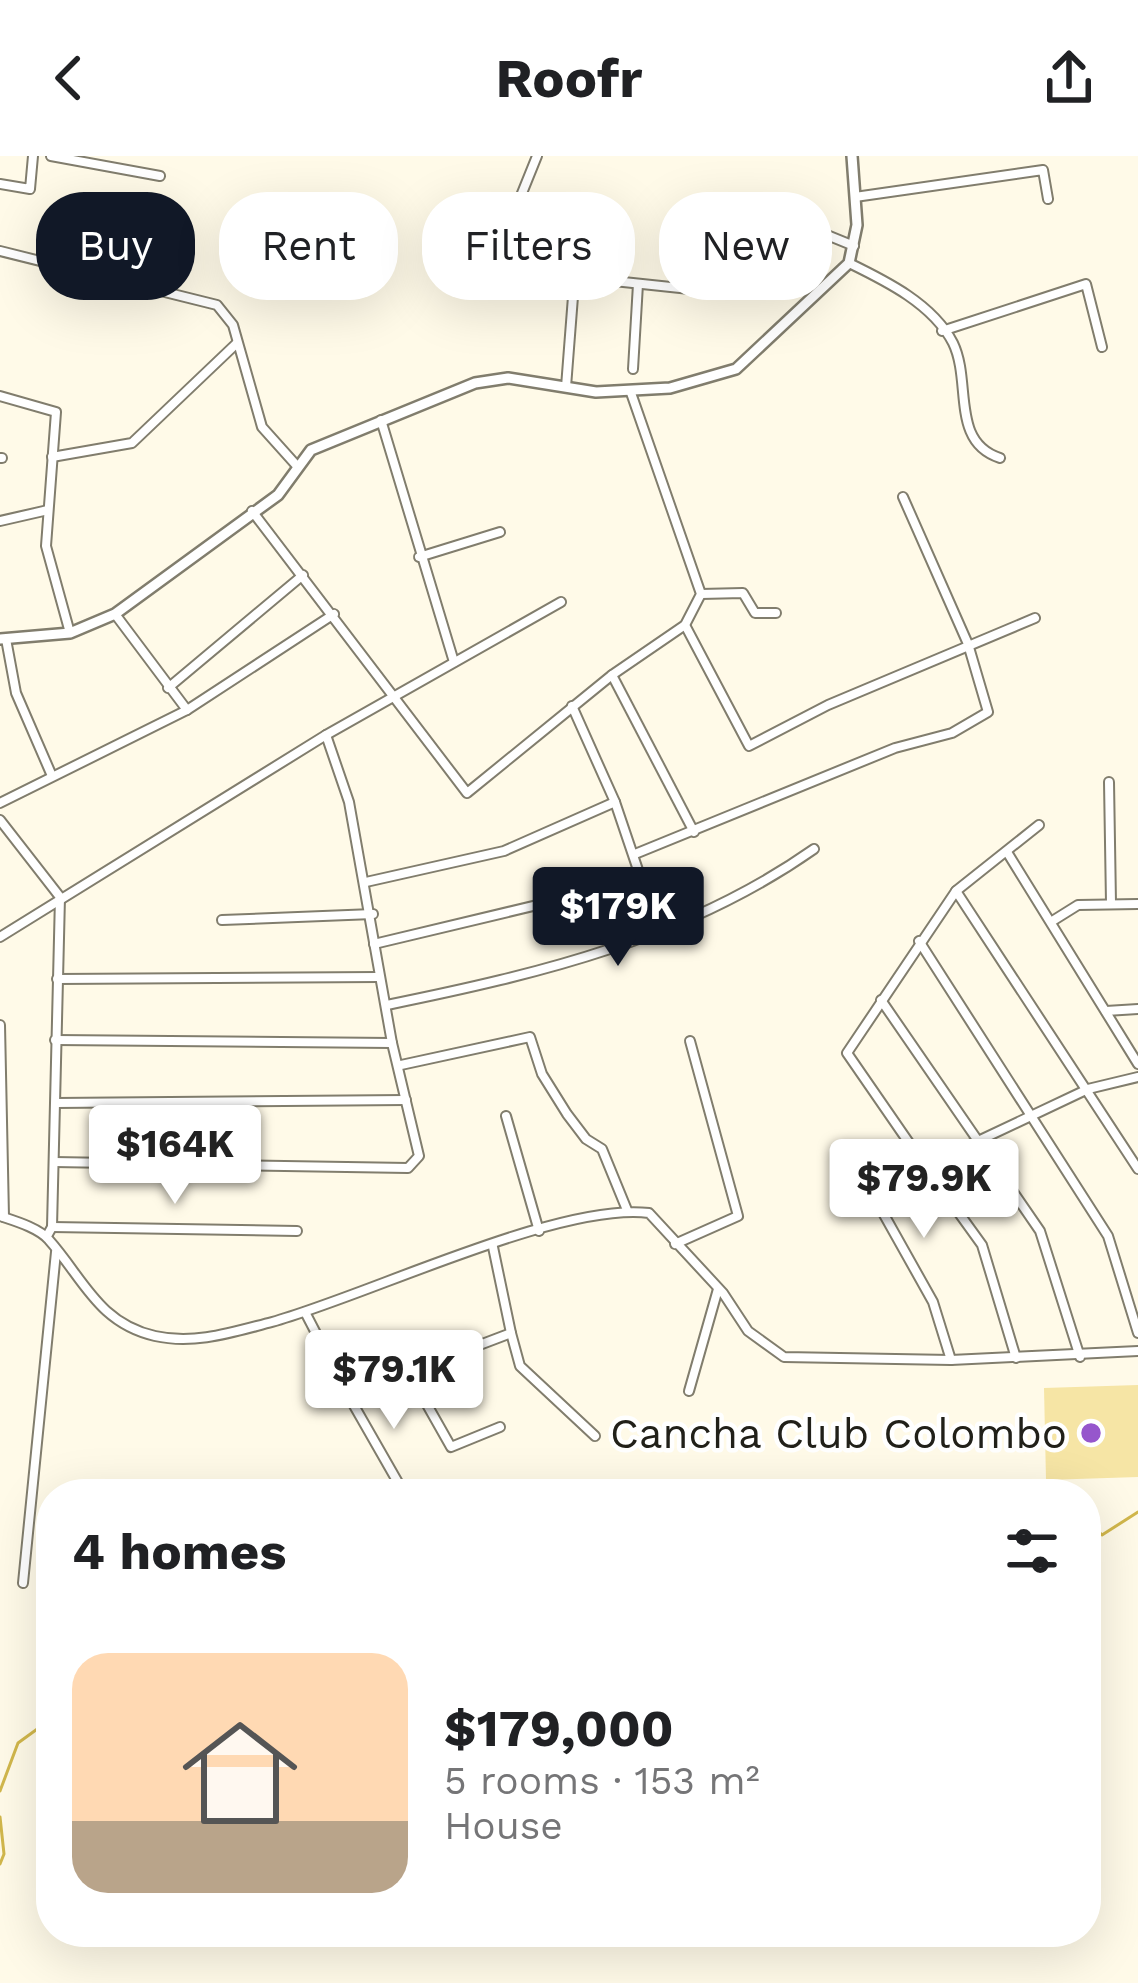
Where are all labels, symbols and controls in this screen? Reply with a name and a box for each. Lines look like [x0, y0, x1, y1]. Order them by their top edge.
icon: back [36, 45, 102, 111]
icon: share [1036, 45, 1102, 111]
text: Roofr [496, 47, 642, 110]
chip: Buy [36, 192, 195, 300]
chip: Rent [219, 192, 398, 300]
chip: Filters [422, 192, 635, 300]
chip: New [659, 192, 832, 300]
pin: $179K [534, 867, 702, 969]
text: $179K [560, 883, 676, 928]
pin: $164K [91, 1105, 259, 1207]
text: $164K [116, 1121, 234, 1166]
pin: $79.9K [826, 1139, 1022, 1241]
text: $79.9K [857, 1155, 991, 1200]
pin: $79.1K [296, 1330, 492, 1432]
text: $79.1K [332, 1346, 456, 1391]
place label: Cancha Club Colombo [610, 1409, 1067, 1458]
marker: Cancha Club Colombo [1078, 1420, 1104, 1446]
icon: filters [999, 1518, 1065, 1584]
text: 4 homes [72, 1522, 286, 1581]
text: $179,000 [444, 1699, 674, 1758]
icon: home [168, 1701, 312, 1845]
text: 5 rooms · 153 m² [444, 1758, 760, 1803]
text: House [444, 1803, 563, 1848]

